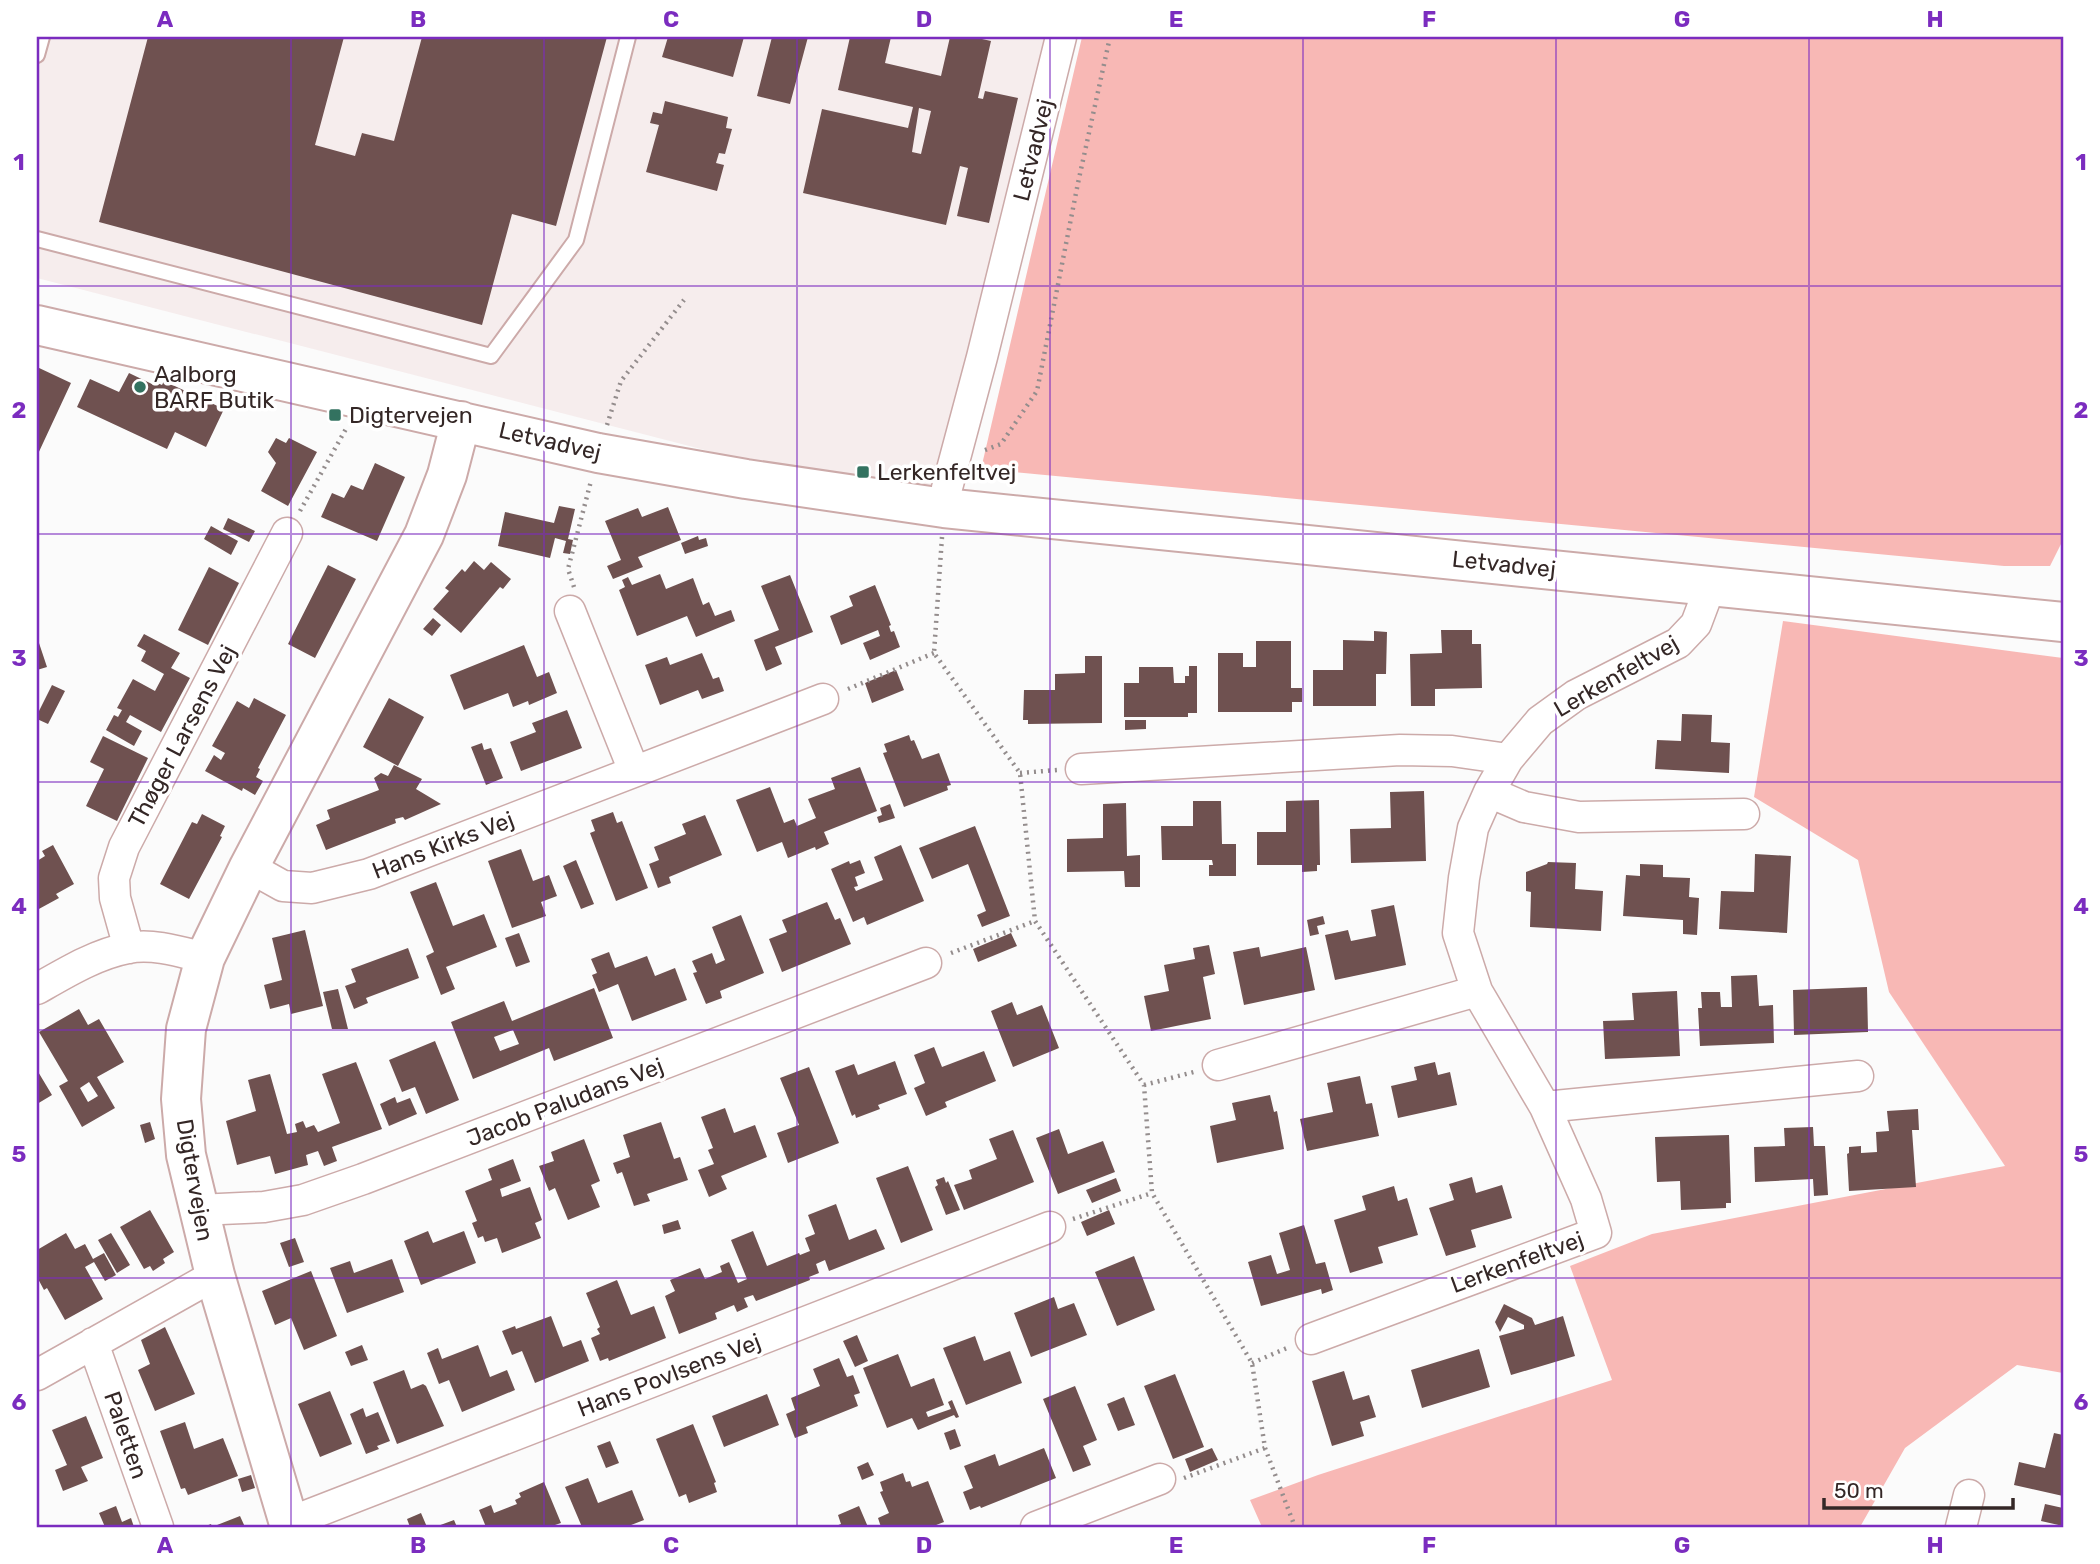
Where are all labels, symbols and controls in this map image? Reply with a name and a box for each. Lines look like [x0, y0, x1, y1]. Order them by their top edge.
text: A [157, 5, 174, 33]
text: B [410, 5, 426, 33]
text: C [663, 5, 679, 33]
text: D [916, 5, 932, 33]
text: E [1169, 5, 1183, 33]
text: F [1422, 5, 1436, 33]
text: G [1674, 5, 1690, 33]
text: H [1926, 5, 1944, 33]
street label: Letvadvej [1007, 96, 1059, 204]
text: 1 [13, 148, 25, 176]
text: 1 [2075, 148, 2087, 176]
place label: Aalborg BARF Butik [154, 360, 274, 414]
marker: Aalborg BARF Butik [132, 379, 148, 395]
text: 2 [12, 396, 26, 424]
text: 2 [2074, 396, 2088, 424]
place label: Digtervejen [349, 401, 473, 429]
marker: Digtervejen [327, 407, 343, 423]
street label: Letvadvej [496, 416, 604, 466]
place label: Lerkenfeltvej [877, 458, 1016, 486]
marker: Lerkenfeltvej [855, 464, 871, 480]
street label: Letvadvej [1451, 545, 1557, 583]
street label: Lerkenfeltvej [1549, 629, 1683, 723]
street label: Thøger Larsens Vej [122, 640, 242, 832]
text: 3 [11, 644, 27, 672]
text: 3 [2073, 644, 2089, 672]
street label: Hans Kirks Vej [368, 805, 518, 885]
text: 4 [11, 892, 27, 920]
text: 4 [2073, 892, 2089, 920]
street label: Jacob Paludans Vej [463, 1052, 667, 1152]
street label: Digtervejen [170, 1117, 220, 1243]
text: 5 [12, 1140, 27, 1168]
text: 5 [2074, 1140, 2089, 1168]
street label: Lerkenfeltvej [1447, 1225, 1587, 1299]
street label: Hans Povlsens Vej [573, 1327, 765, 1423]
text: 6 [12, 1388, 27, 1416]
street label: Paletten [98, 1388, 154, 1482]
text: 6 [2074, 1388, 2089, 1416]
scale bar [1824, 1466, 2012, 1510]
text: 50 m [1834, 1478, 1884, 1503]
text: A [157, 1531, 174, 1559]
text: B [410, 1531, 426, 1559]
text: C [663, 1531, 679, 1559]
text: D [916, 1531, 932, 1559]
text: E [1169, 1531, 1183, 1559]
text: F [1422, 1531, 1436, 1559]
text: G [1674, 1531, 1690, 1559]
text: H [1926, 1531, 1944, 1559]

